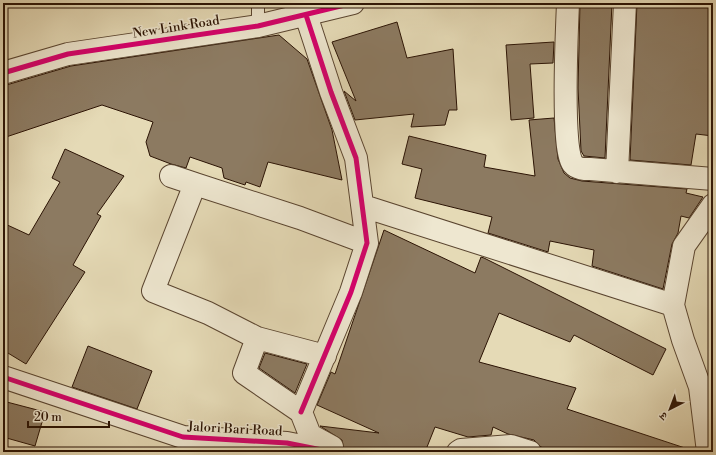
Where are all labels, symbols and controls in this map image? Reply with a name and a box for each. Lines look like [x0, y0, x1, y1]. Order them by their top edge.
street label: New Link Road [131, 12, 221, 42]
north arrow [650, 389, 690, 429]
scale bar [28, 403, 109, 429]
text: उ [656, 408, 671, 423]
text: 20 m [34, 410, 62, 425]
street label: Jalori Bari Road [186, 418, 283, 440]

